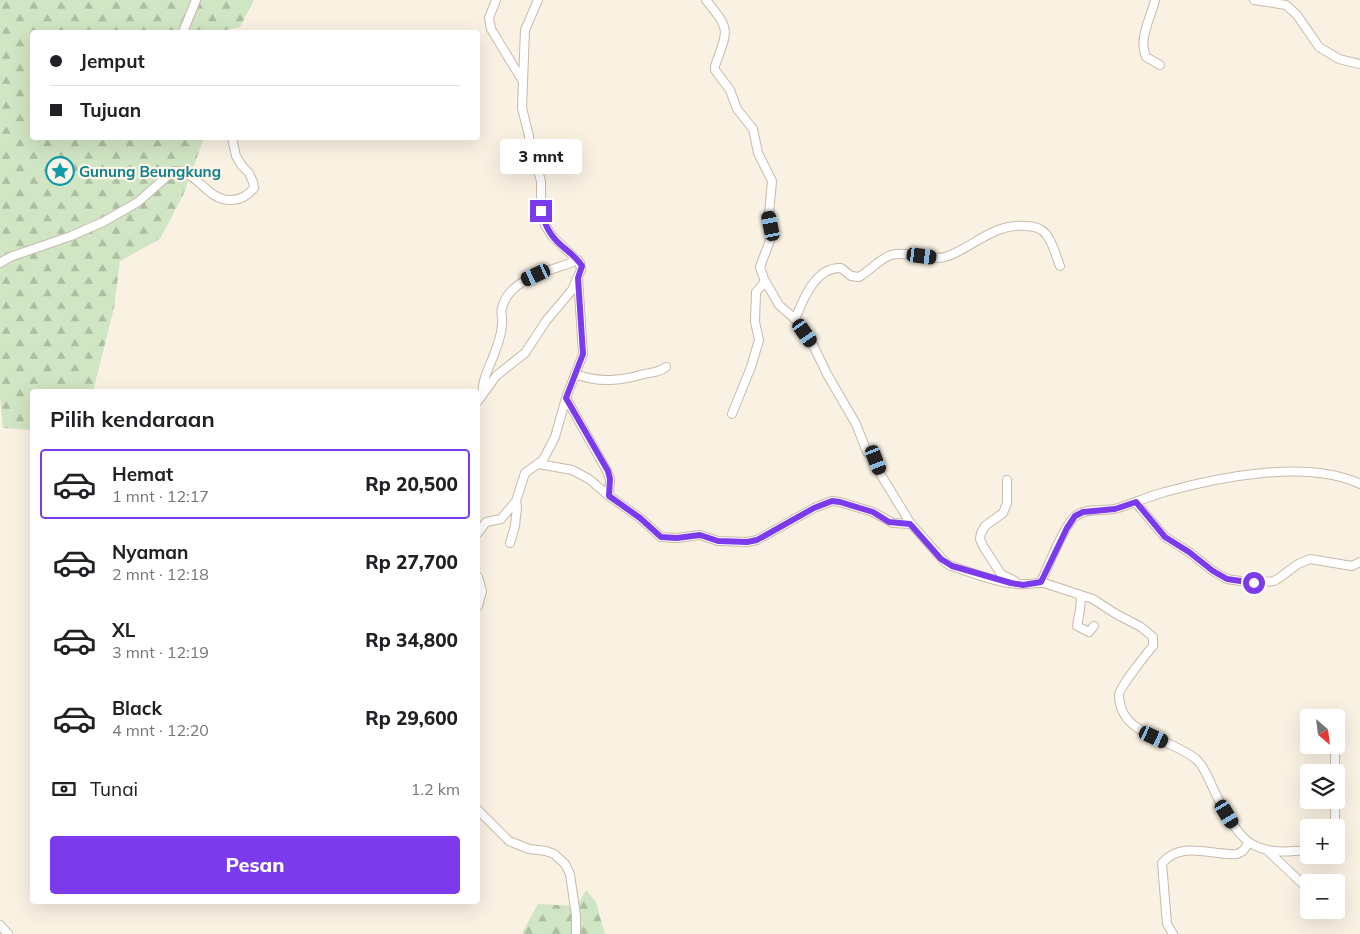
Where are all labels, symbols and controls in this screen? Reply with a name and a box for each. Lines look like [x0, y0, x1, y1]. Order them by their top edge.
text: Jemput [80, 49, 145, 73]
text: Tujuan [80, 98, 141, 122]
callout: 3 mnt [500, 138, 582, 174]
text: 3 mnt [519, 146, 563, 166]
place icon: Gunung Beungkung [45, 156, 75, 186]
place label: Gunung Beungkung [79, 162, 221, 181]
route end [530, 200, 552, 222]
car [760, 210, 781, 242]
car [906, 247, 937, 265]
car [519, 262, 552, 288]
car [790, 316, 819, 350]
text: Pilih kendaraan [50, 405, 215, 433]
car [863, 443, 888, 477]
icon: car [52, 462, 97, 507]
text: Hemat [112, 462, 173, 486]
text: Rp 20,500 [365, 472, 458, 496]
text: 1 mnt · 12:17 [112, 486, 209, 506]
icon: car [52, 540, 97, 585]
text: Nyaman [112, 540, 189, 564]
text: Rp 27,700 [365, 550, 458, 574]
text: 2 mnt · 12:18 [112, 564, 209, 584]
route start [1243, 572, 1265, 594]
icon: car [52, 618, 97, 663]
text: XL [112, 618, 135, 642]
text: Rp 34,800 [365, 628, 458, 652]
text: 3 mnt · 12:19 [112, 642, 209, 662]
icon: car [52, 696, 97, 741]
text: Black [112, 696, 162, 720]
text: Rp 29,600 [365, 706, 458, 730]
north arrow [1300, 709, 1345, 754]
map controls [1300, 709, 1345, 919]
text: 4 mnt · 12:20 [112, 720, 209, 740]
car [1137, 724, 1170, 750]
button: layers [1300, 764, 1345, 809]
icon: cash [50, 775, 78, 803]
text: Tunai [90, 777, 138, 801]
text: 1.2 km [411, 779, 460, 799]
car [1212, 797, 1241, 831]
button: + [1300, 819, 1345, 864]
button: Pesan [50, 836, 460, 894]
button: − [1300, 874, 1345, 919]

